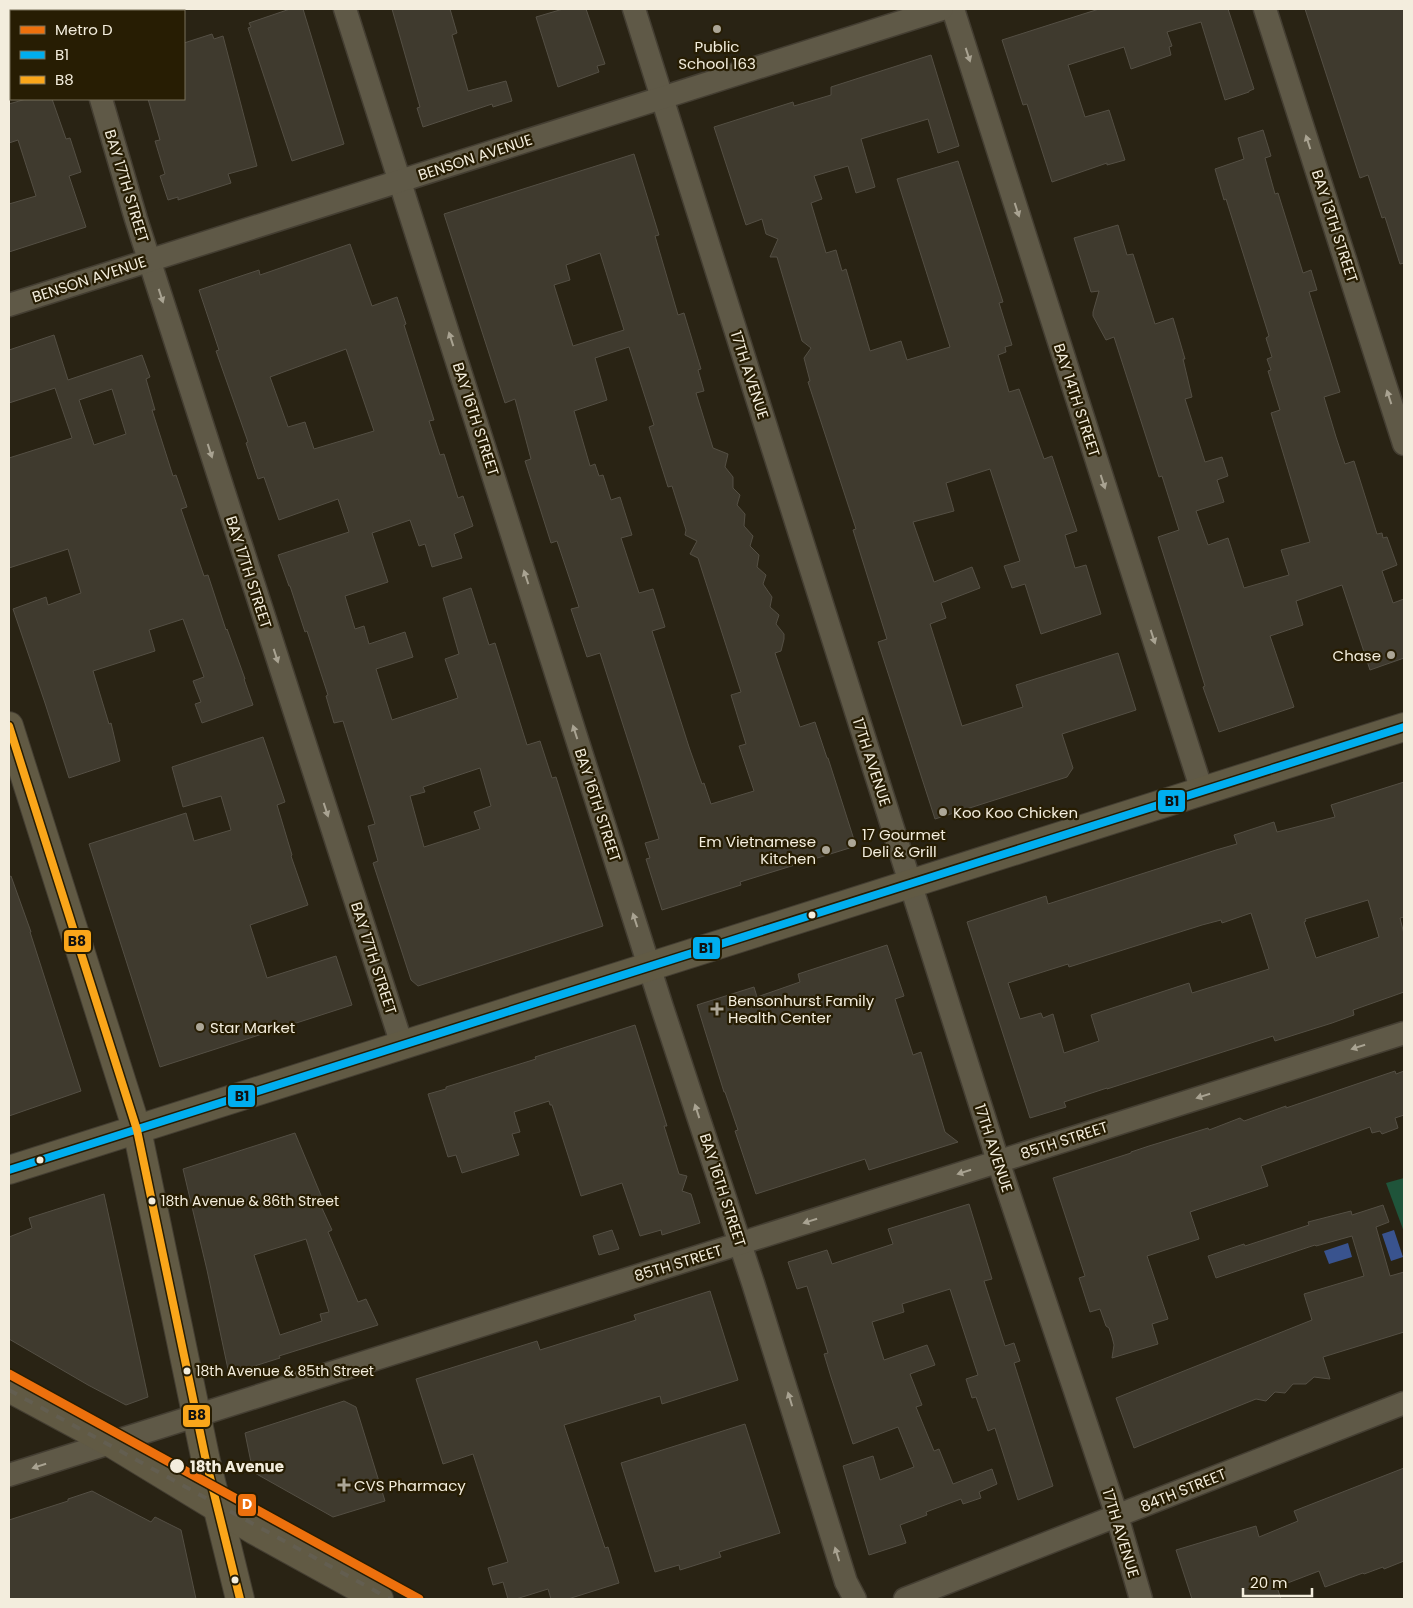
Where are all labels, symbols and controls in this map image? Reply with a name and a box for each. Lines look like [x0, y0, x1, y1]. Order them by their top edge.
legend [10, 10, 185, 100]
text: Metro D [55, 19, 112, 40]
marker: Public School 163 [711, 23, 723, 35]
place label: Public School 163 [678, 36, 756, 74]
text: B1 [55, 44, 69, 65]
one-way arrow [964, 48, 972, 63]
text: B8 [55, 69, 74, 90]
street label: BAY 17TH STREET [100, 127, 154, 245]
street label: BENSON AVENUE [415, 129, 535, 185]
one-way arrow [1304, 135, 1311, 150]
street label: BAY 13TH STREET [1307, 167, 1363, 285]
one-way arrow [1013, 203, 1021, 218]
street label: BENSON AVENUE [29, 251, 149, 307]
one-way arrow [157, 289, 165, 304]
street label: 17TH AVENUE [726, 328, 774, 422]
one-way arrow [447, 331, 454, 346]
street label: BAY 14TH STREET [1049, 340, 1105, 460]
street label: BAY 16TH STREET [448, 359, 504, 479]
one-way arrow [1385, 389, 1393, 404]
one-way arrow [207, 444, 215, 459]
one-way arrow [1100, 474, 1108, 489]
street label: BAY 17TH STREET [221, 513, 277, 631]
one-way arrow [522, 569, 530, 584]
one-way arrow [1149, 629, 1157, 644]
place label: Chase [1333, 645, 1381, 666]
one-way arrow [273, 648, 281, 663]
marker: Chase [1385, 649, 1397, 661]
street label: 17TH AVENUE [848, 715, 896, 809]
one-way arrow [571, 724, 579, 739]
street label: BAY 16TH STREET [570, 745, 626, 865]
line badge: B1 [1157, 789, 1186, 813]
text: B1 [1165, 791, 1179, 811]
place label: Koo Koo Chicken [953, 802, 1078, 823]
one-way arrow [323, 803, 330, 818]
marker: Koo Koo Chicken [937, 806, 949, 818]
place label: 17 Gourmet Deli & Grill [862, 824, 946, 862]
place label: Em Vietnamese Kitchen [699, 831, 816, 869]
marker: 17 Gourmet Deli & Grill [846, 837, 858, 849]
marker: Em Vietnamese Kitchen [820, 844, 832, 856]
street label: BAY 17TH STREET [346, 899, 402, 1017]
unlabelled marker [807, 910, 817, 920]
one-way arrow [630, 913, 638, 928]
line badge: B8 [63, 929, 92, 953]
text: B8 [68, 931, 86, 951]
line badge: B1 [692, 936, 721, 960]
text: B1 [699, 938, 713, 958]
place label: Bensonhurst Family Health Center [728, 990, 875, 1028]
marker: Bensonhurst Family Health Center [710, 1002, 724, 1016]
place label: Star Market [210, 1017, 295, 1038]
marker: Star Market [194, 1021, 206, 1033]
one-way arrow [1350, 1044, 1365, 1052]
line badge: B1 [227, 1084, 256, 1108]
text: B1 [235, 1086, 249, 1106]
one-way arrow [1195, 1093, 1210, 1101]
street label: 17TH AVENUE [970, 1101, 1018, 1195]
one-way arrow [692, 1103, 700, 1118]
street label: 85TH STREET [1018, 1116, 1110, 1164]
street label: BAY 16TH STREET [695, 1130, 751, 1250]
unlabelled marker [35, 1155, 45, 1165]
one-way arrow [957, 1168, 972, 1176]
place label: 18th Avenue & 86th Street [161, 1191, 339, 1211]
marker: 18th Avenue & 86th Street [147, 1196, 157, 1206]
one-way arrow [802, 1218, 817, 1226]
street label: 85TH STREET [631, 1240, 725, 1286]
place label: 18th Avenue & 85th Street [196, 1361, 374, 1381]
marker: 18th Avenue & 85th Street [182, 1366, 192, 1376]
one-way arrow [785, 1391, 793, 1406]
line badge: B8 [182, 1404, 211, 1428]
text: B8 [188, 1405, 206, 1425]
place label: 18th Avenue [190, 1456, 284, 1477]
marker: 18th Avenue [168, 1457, 186, 1475]
one-way arrow [31, 1462, 46, 1470]
street label: 84TH STREET [1137, 1463, 1229, 1517]
place label: CVS Pharmacy [354, 1475, 466, 1496]
marker: CVS Pharmacy [338, 1479, 350, 1491]
street label: 17TH AVENUE [1098, 1486, 1144, 1580]
line badge: D [237, 1493, 257, 1517]
text: D [242, 1494, 252, 1514]
one-way arrow [833, 1546, 841, 1561]
scale bar [1243, 1566, 1312, 1598]
text: 20 m [1250, 1572, 1288, 1593]
unlabelled marker [230, 1575, 240, 1585]

